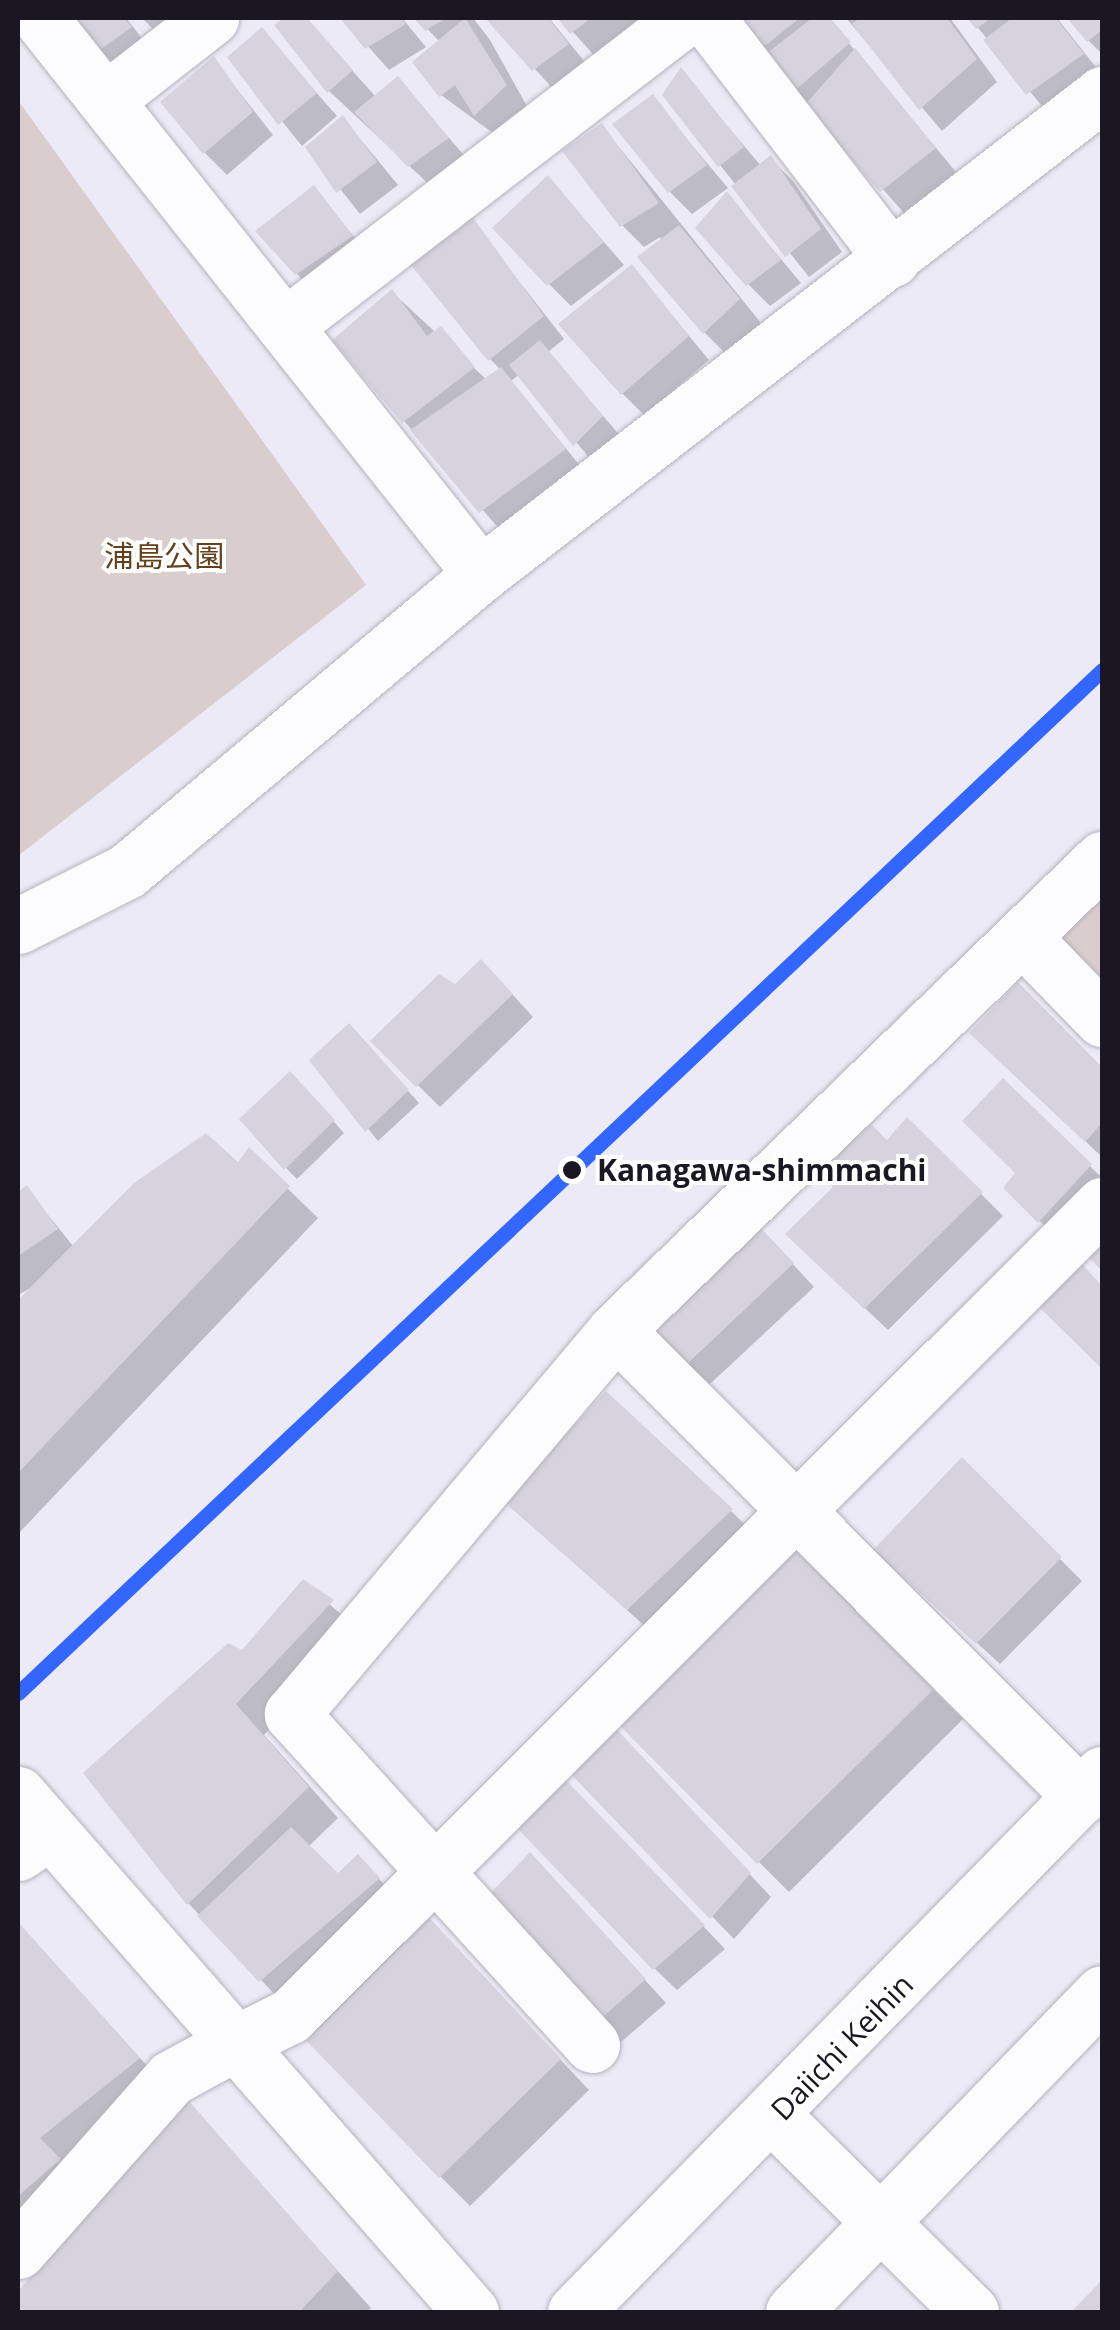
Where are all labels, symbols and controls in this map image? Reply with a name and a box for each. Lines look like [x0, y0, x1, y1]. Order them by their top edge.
park label: 浦島公園 [104, 538, 224, 574]
place label: Kanagawa-shimmachi [597, 1152, 927, 1188]
marker: Kanagawa-shimmachi [556, 1154, 588, 1186]
street label: Daiichi Keihin [763, 1967, 921, 2127]

